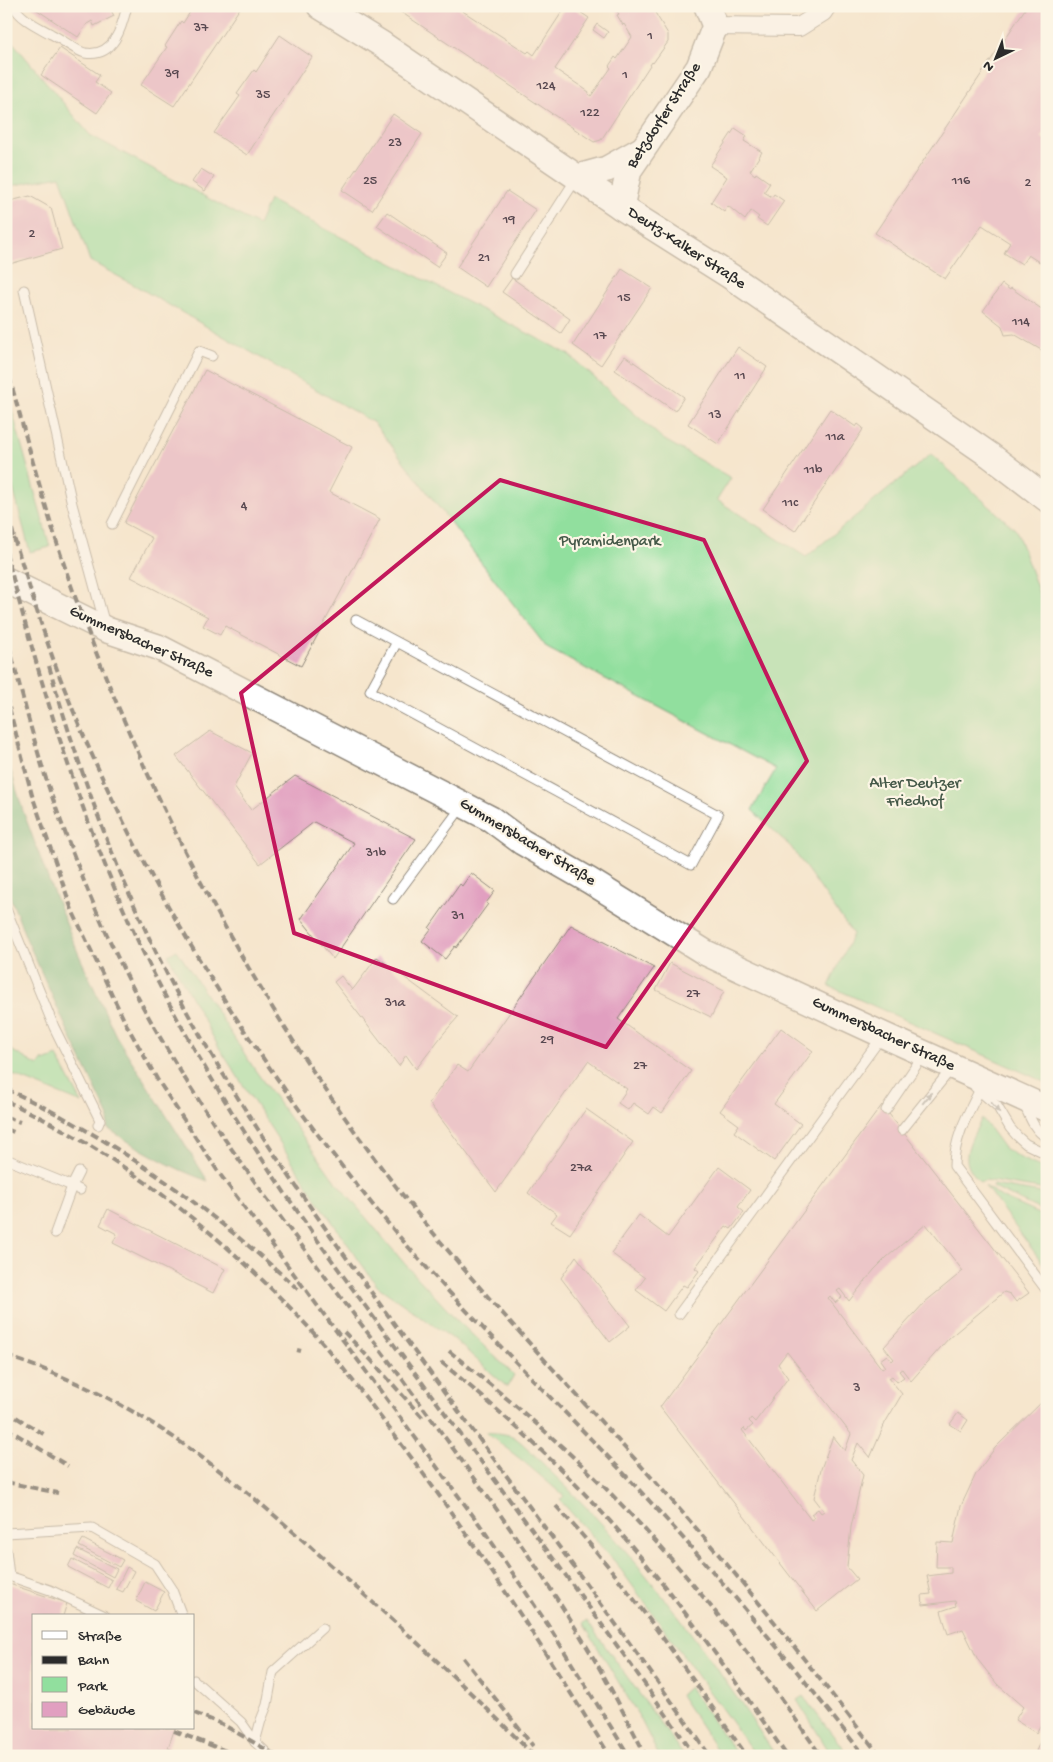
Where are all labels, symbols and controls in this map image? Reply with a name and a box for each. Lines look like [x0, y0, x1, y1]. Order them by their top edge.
house number: 37 [193, 20, 209, 37]
house number: 1 [646, 28, 653, 45]
north arrow [970, 32, 1020, 82]
text: N [980, 56, 998, 75]
street label: Betzdorfer Straße [623, 59, 707, 173]
house number: 39 [164, 66, 179, 83]
house number: 1 [621, 67, 628, 84]
house number: 124 [535, 78, 556, 95]
house number: 35 [255, 87, 270, 104]
house number: 122 [579, 105, 600, 122]
house number: 23 [388, 135, 402, 152]
house number: 25 [363, 173, 377, 190]
house number: 116 [951, 173, 971, 190]
house number: 2 [1025, 175, 1032, 192]
street label: Deutz-Kalker Straße [622, 203, 749, 295]
house number: 19 [502, 212, 515, 229]
house number: 2 [29, 226, 36, 243]
house number: 21 [478, 250, 490, 267]
house number: 15 [616, 290, 631, 307]
house number: 114 [1011, 314, 1030, 331]
house number: 17 [593, 328, 607, 345]
house number: 11 [733, 368, 746, 385]
house number: 13 [708, 407, 721, 424]
house number: 11a [824, 429, 846, 446]
house number: 11b [803, 462, 823, 479]
house number: 11c [781, 495, 799, 512]
house number: 4 [241, 498, 248, 515]
park label: Pyramidenpark [559, 533, 662, 552]
street label: Gummersbacher Straße [66, 603, 217, 684]
park label: Alter Deutzer Friedhof [870, 775, 962, 812]
street label: Gummersbacher Straße [455, 795, 599, 892]
house number: 31b [365, 845, 387, 862]
house number: 31 [451, 908, 464, 925]
house number: 27 [686, 986, 701, 1003]
street label: Gummersbacher Straße [808, 993, 958, 1077]
house number: 31a [384, 995, 407, 1012]
house number: 29 [540, 1032, 554, 1049]
house number: 27 [633, 1058, 648, 1075]
one-way arrow [922, 1092, 933, 1105]
one-way arrow [989, 1100, 1001, 1112]
house number: 27a [570, 1160, 593, 1177]
house number: 3 [852, 1380, 861, 1397]
legend [32, 1614, 195, 1730]
text: Straße [78, 1628, 122, 1646]
text: Bahn [77, 1652, 109, 1670]
text: Park [77, 1678, 108, 1696]
text: Gebäude [78, 1702, 135, 1720]

